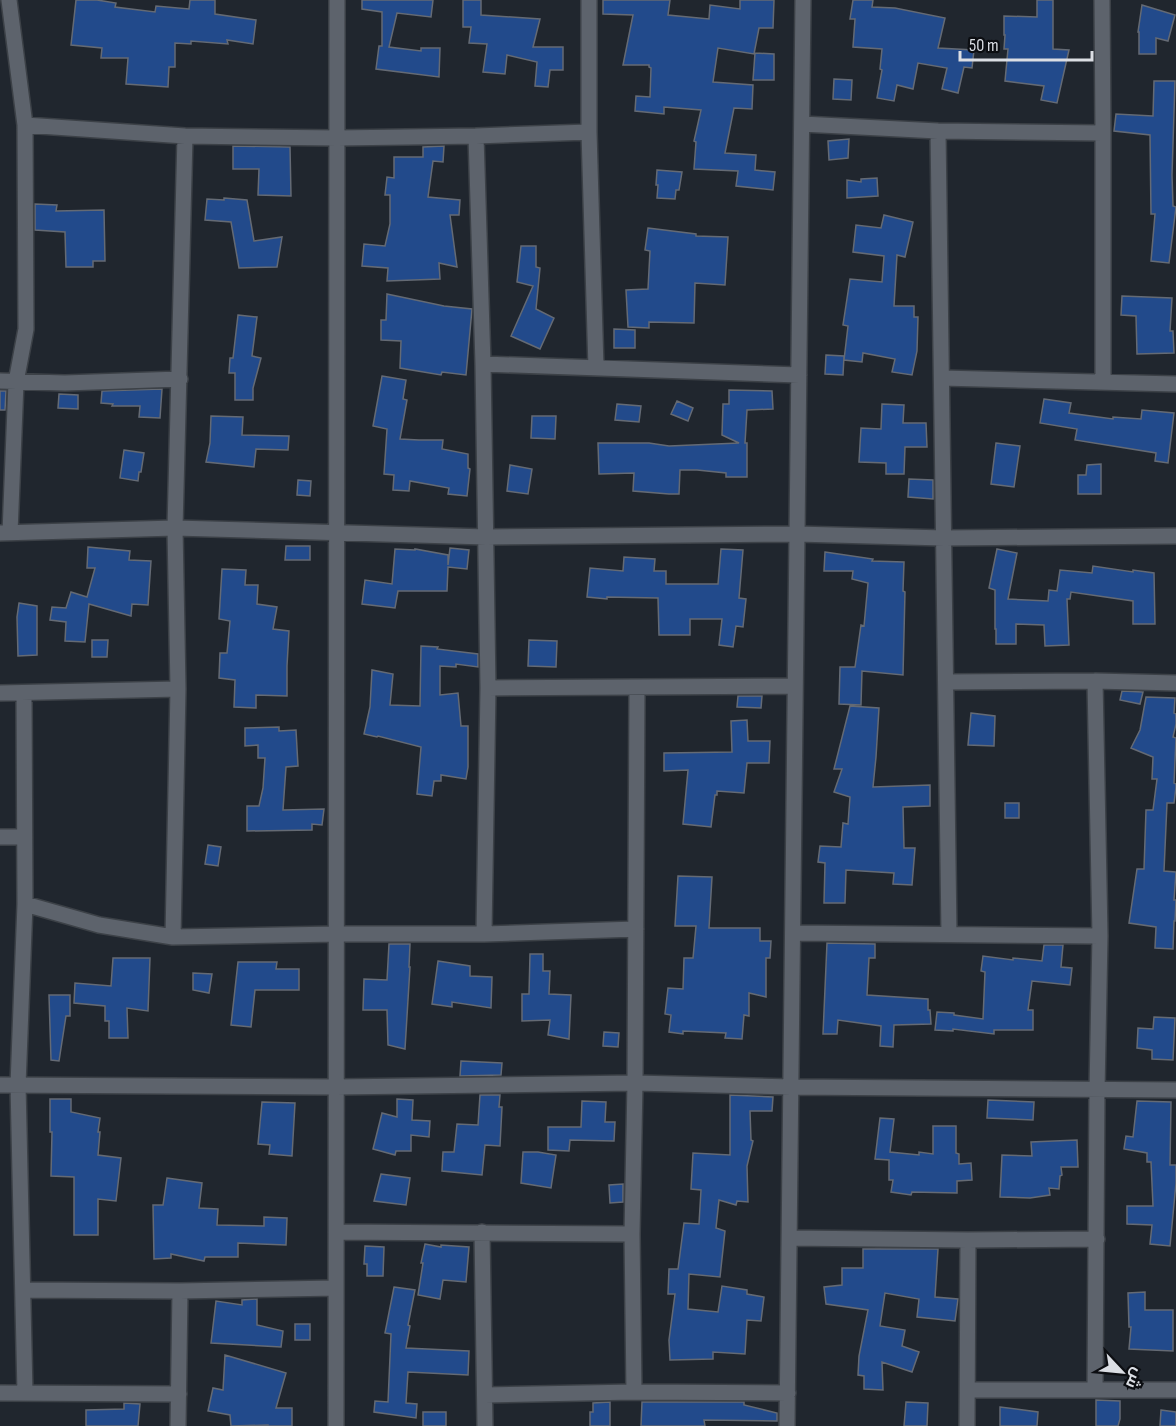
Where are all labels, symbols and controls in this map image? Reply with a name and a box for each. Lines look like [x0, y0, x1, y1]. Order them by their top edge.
scale bar [960, 24, 1092, 62]
text: 50 m [969, 35, 999, 56]
north arrow [1092, 1342, 1152, 1402]
text: ش [1121, 1365, 1147, 1391]

